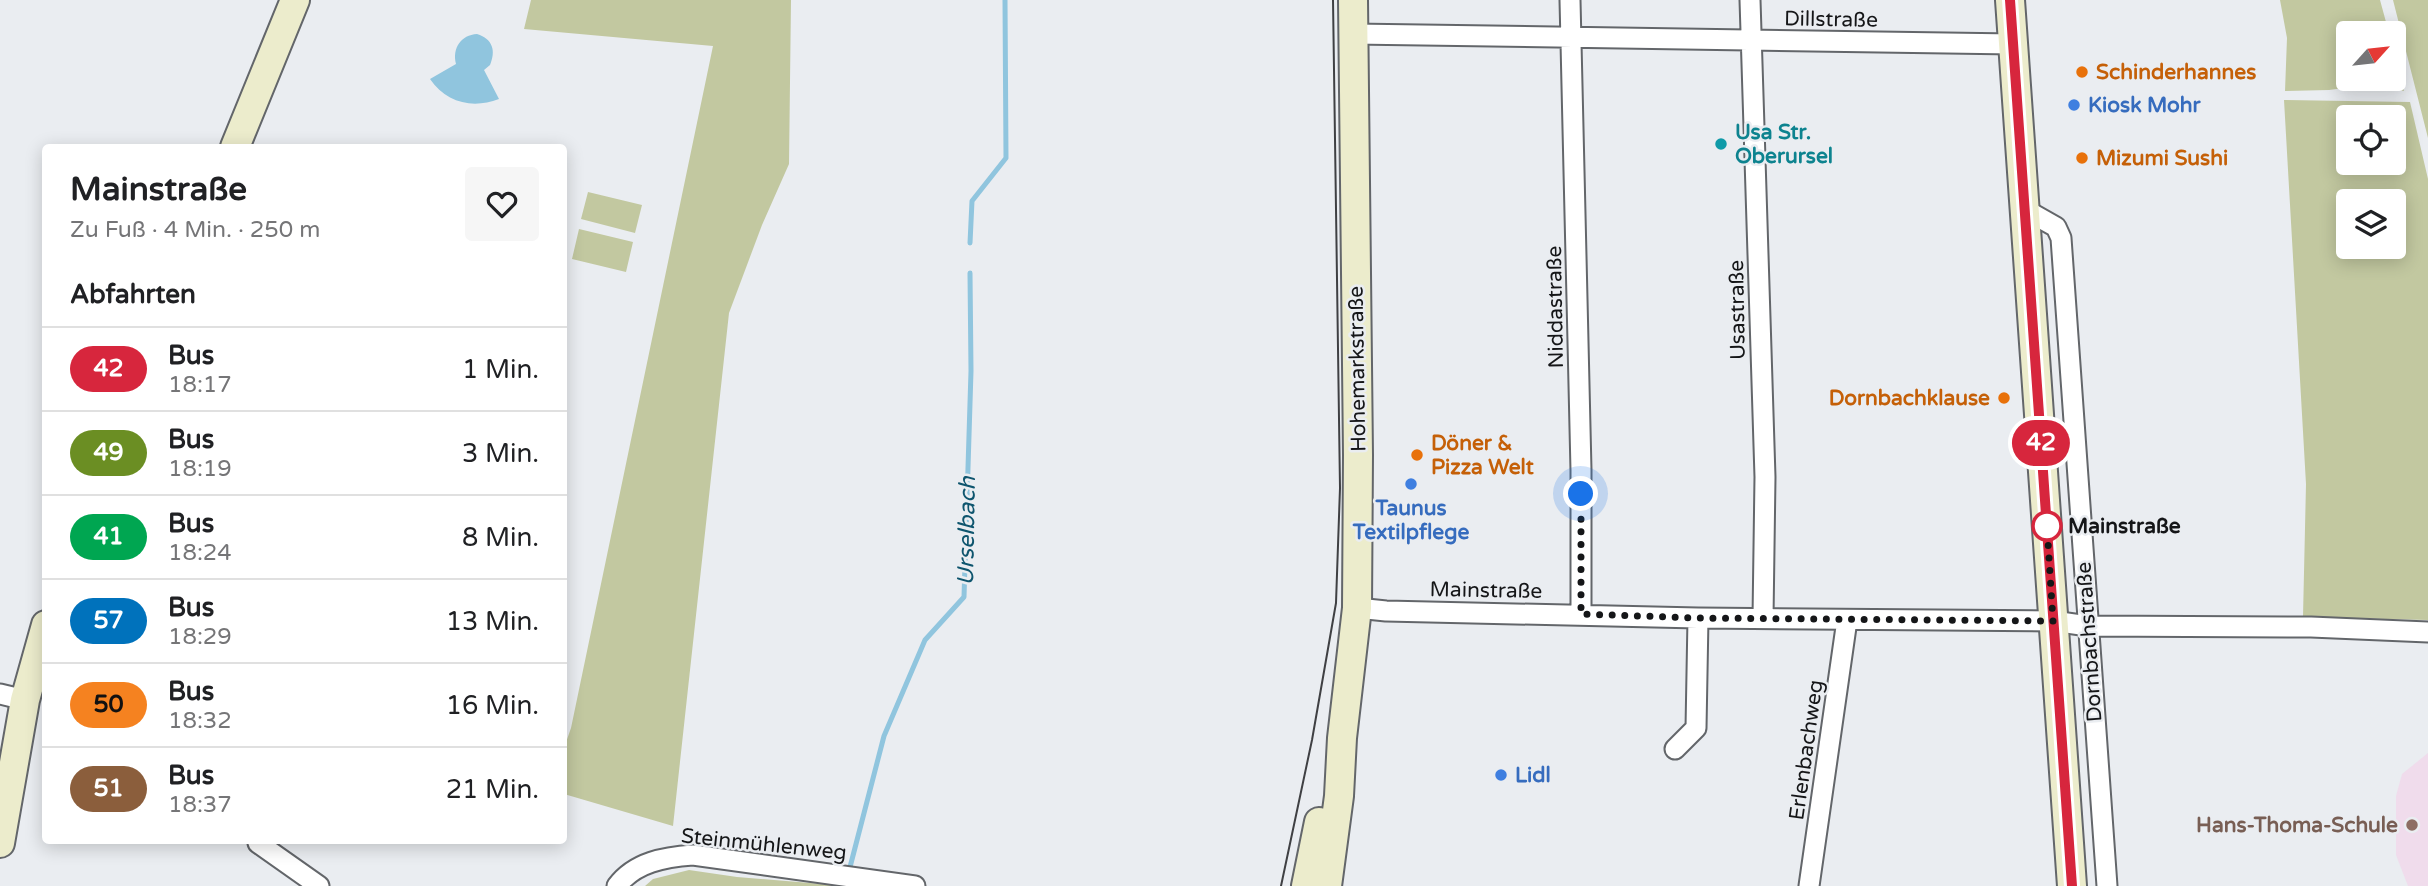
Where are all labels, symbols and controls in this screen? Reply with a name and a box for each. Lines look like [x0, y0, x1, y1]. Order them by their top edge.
street label: Dillstraße [1784, 6, 1878, 33]
north arrow [2336, 21, 2406, 91]
map controls [2336, 21, 2406, 259]
place label: Schinderhannes [2096, 60, 2256, 85]
marker: Schinderhannes [2074, 64, 2090, 80]
place label: Kiosk Mohr [2088, 93, 2202, 118]
marker: Kiosk Mohr [2066, 97, 2082, 113]
button: locate [2336, 105, 2406, 175]
place label: Usa Str. Oberursel [1735, 120, 1833, 169]
marker: Usa Str. Oberursel [1713, 136, 1729, 152]
place label: Mizumi Sushi [2096, 146, 2228, 171]
marker: Mizumi Sushi [2074, 150, 2090, 166]
button: heart [465, 167, 539, 241]
text: Mainstraße [70, 170, 247, 209]
button: layers [2336, 189, 2406, 259]
text: Zu Fuß · 4 Min. · 250 m [70, 216, 320, 244]
street label: Niddastraße [1542, 245, 1569, 369]
street label: Usastraße [1724, 260, 1751, 360]
text: Abfahrten [70, 279, 196, 310]
street label: Hohemarkstraße [1344, 286, 1371, 452]
text: Bus [168, 340, 214, 371]
text: 42 [93, 354, 124, 383]
text: 1 Min. [462, 354, 539, 385]
text: 18:17 [168, 371, 232, 399]
place label: Dornbachklause [1829, 386, 1990, 411]
marker: Dornbachklause [1996, 390, 2012, 406]
line badge: 42 [2010, 420, 2072, 466]
text: Bus [168, 424, 214, 455]
text: 42 [2026, 428, 2056, 457]
place label: Döner & Pizza Welt [1431, 431, 1534, 480]
text: 49 [93, 438, 124, 467]
text: 3 Min. [462, 438, 539, 469]
marker: Döner & Pizza Welt [1409, 447, 1425, 463]
text: 18:19 [168, 455, 232, 483]
water label: Urselbach [952, 475, 982, 586]
marker: Taunus Textilpflege [1403, 476, 1419, 492]
your location [1563, 476, 1598, 511]
place label: Taunus Textilpflege [1352, 496, 1469, 545]
text: Bus [168, 508, 214, 539]
marker: Mainstraße [2032, 511, 2062, 541]
place label: Mainstraße [2068, 514, 2181, 539]
text: 41 [93, 522, 124, 551]
text: 8 Min. [462, 522, 539, 553]
text: 18:24 [168, 539, 232, 567]
street label: Dornbachstraße [2071, 561, 2108, 723]
street label: Mainstraße [1429, 577, 1543, 604]
text: Bus [168, 592, 214, 623]
text: 57 [93, 606, 124, 635]
text: 13 Min. [446, 606, 539, 637]
text: 18:29 [168, 623, 232, 651]
text: Bus [168, 676, 214, 707]
street label: Erlenbachweg [1784, 678, 1829, 822]
text: 50 [93, 690, 124, 719]
text: 16 Min. [446, 690, 539, 721]
text: 18:32 [168, 707, 232, 735]
text: Bus [168, 760, 214, 791]
place label: Lidl [1515, 763, 1551, 788]
marker: Lidl [1493, 767, 1509, 783]
text: 51 [93, 774, 124, 803]
text: 21 Min. [446, 774, 539, 805]
text: 18:37 [168, 791, 232, 819]
place label: Hans-Thoma-Schule [2196, 813, 2398, 838]
marker: Hans-Thoma-Schule [2404, 817, 2420, 833]
street label: Steinmühlenweg [680, 823, 848, 866]

